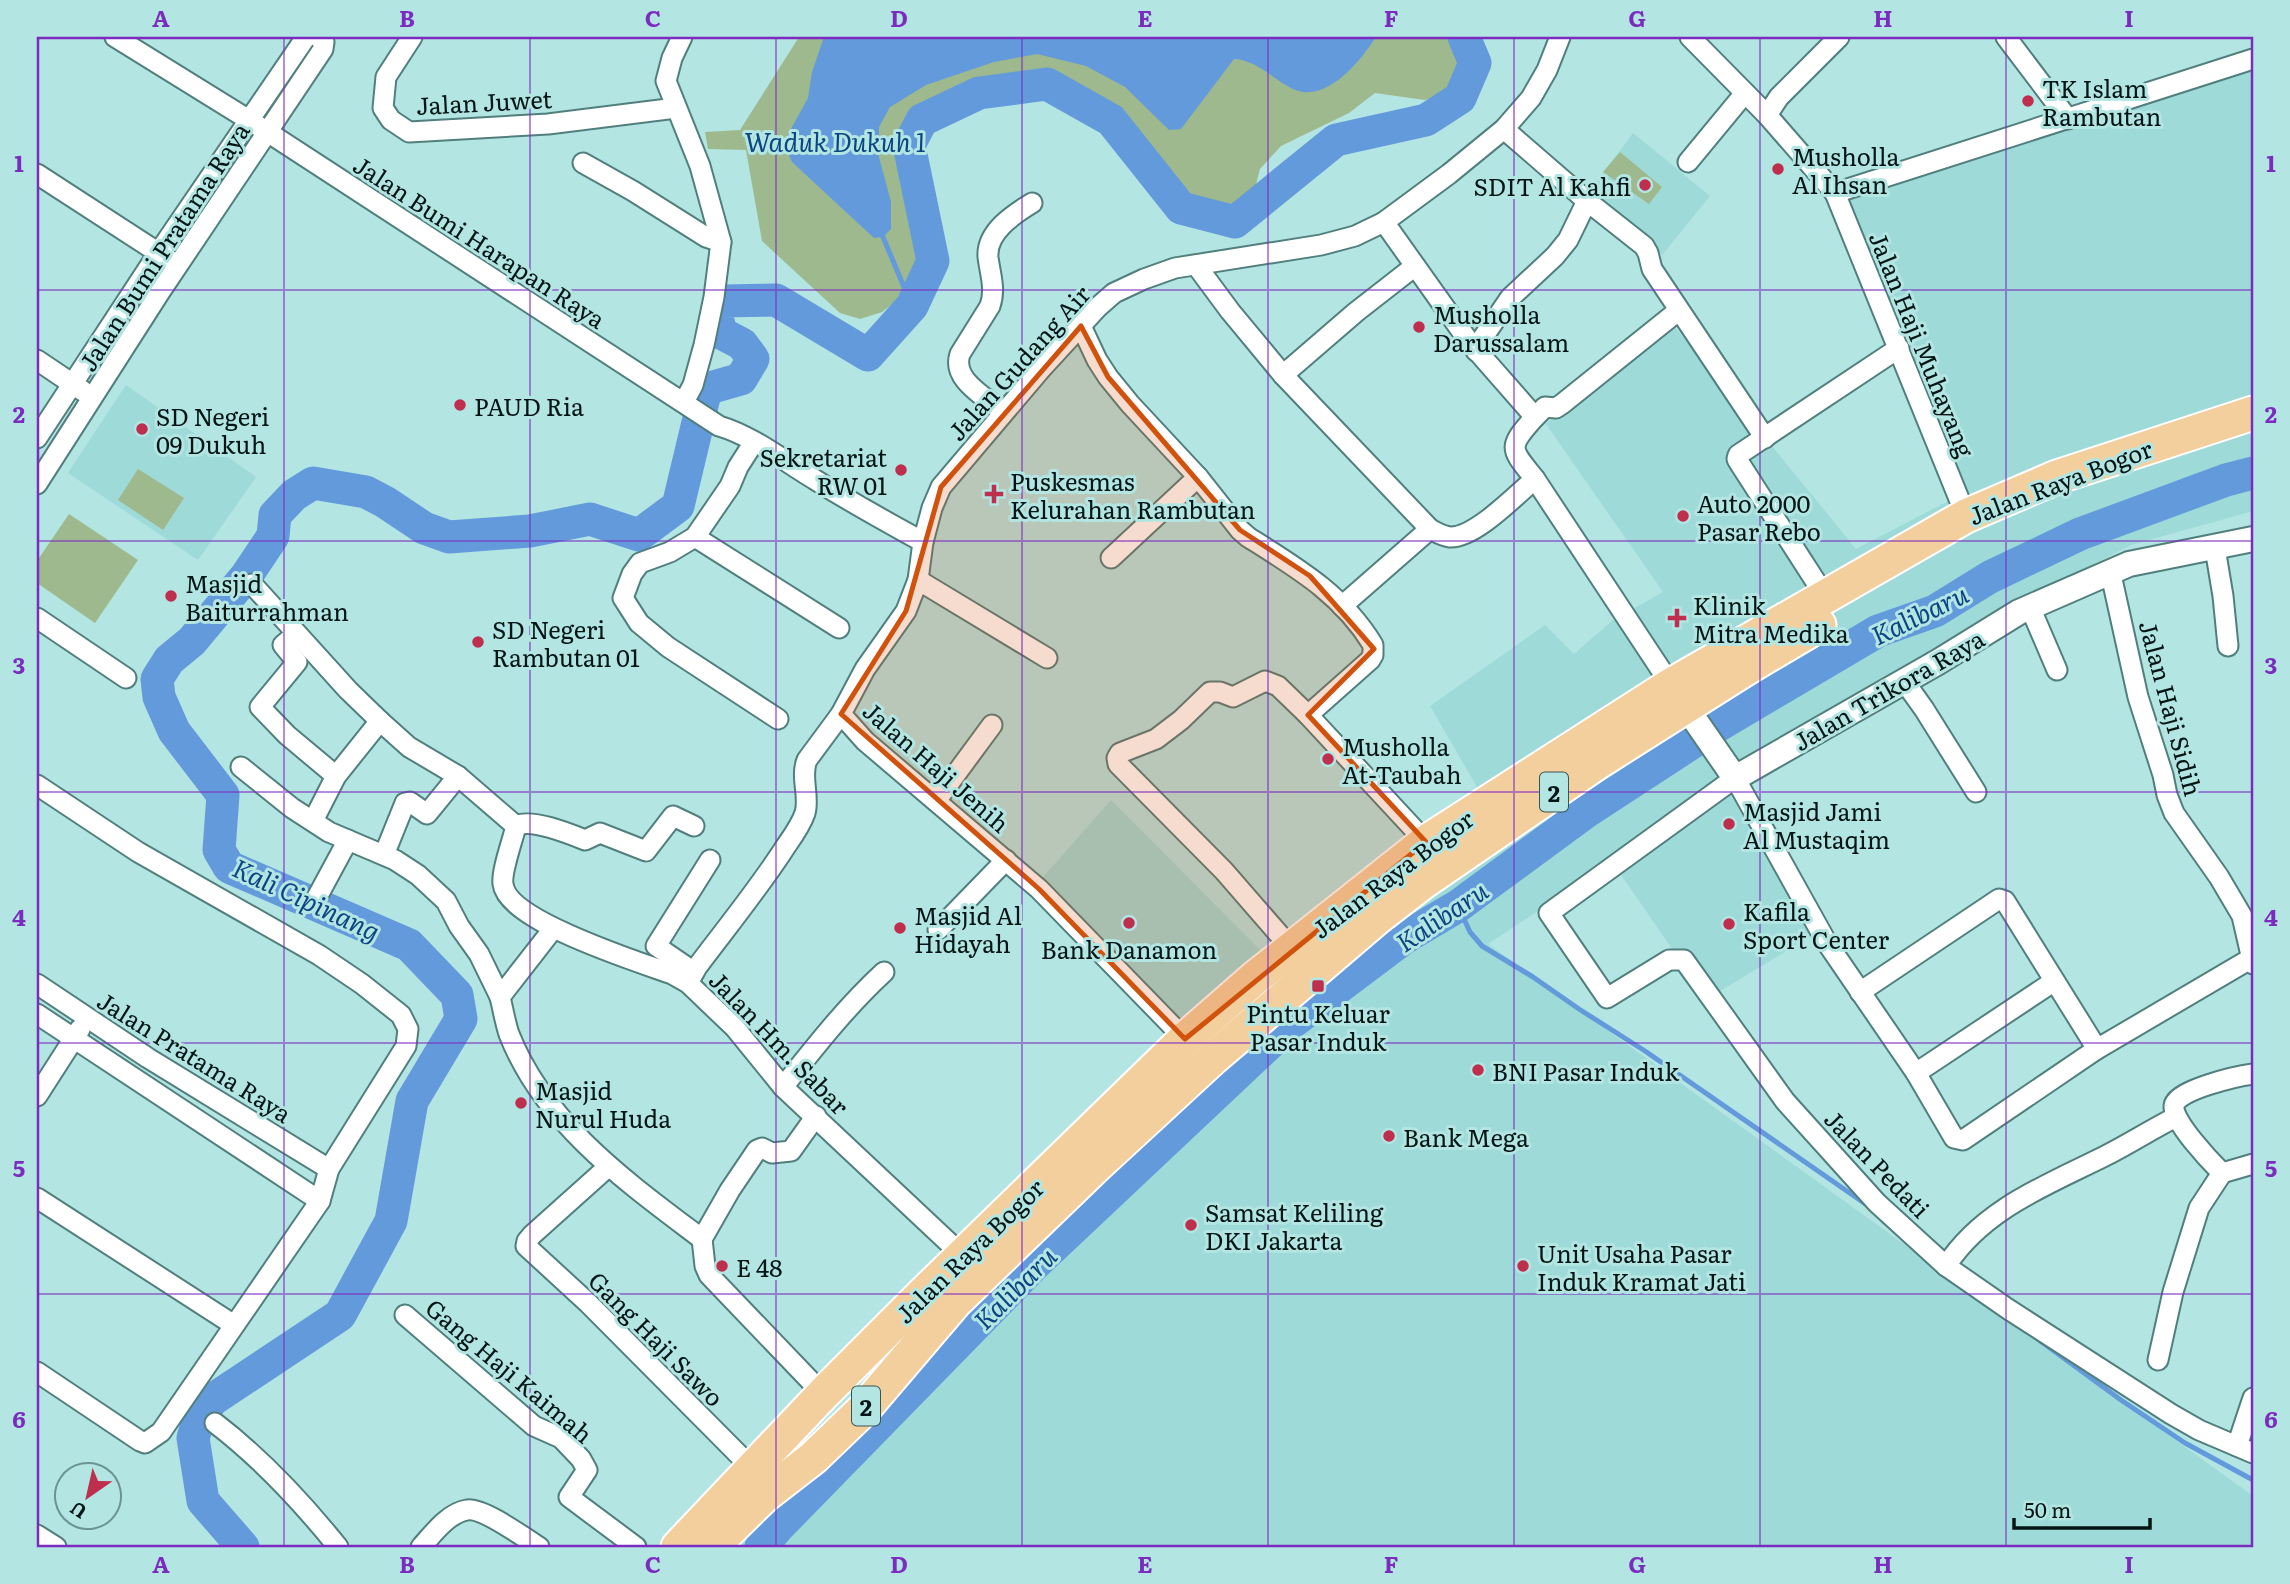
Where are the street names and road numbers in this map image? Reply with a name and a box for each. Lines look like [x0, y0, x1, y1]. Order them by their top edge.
street label: Jalan Juwet [415, 80, 553, 122]
street label: Jalan Bumi Pratama Raya [69, 115, 257, 377]
street label: Jalan Bumi Harapan Raya [347, 146, 613, 336]
street label: Jalan Haji Muhayang [1862, 226, 1985, 463]
street label: Jalan Gudang Air [939, 276, 1098, 447]
street label: Jalan Raya Bogor [1963, 430, 2158, 532]
street label: Jalan Haji Sidih [2132, 616, 2212, 800]
street label: Jalan Trikora Raya [1786, 620, 1990, 758]
street label: Jalan Haji Jenih [856, 692, 1018, 840]
road number: 2 [1540, 772, 1568, 812]
street label: Jalan Raya Bogor [1304, 800, 1481, 946]
street label: Jalan Hm. Sabar [702, 962, 858, 1122]
street label: Jalan Pratama Raya [91, 982, 299, 1130]
street label: Jalan Pedati [1817, 1101, 1939, 1225]
street label: Jalan Raya Bogor [887, 1169, 1052, 1330]
street label: Gang Haji Sawo [582, 1263, 732, 1413]
street label: Gang Haji Kaimah [419, 1290, 601, 1450]
road number: 2 [852, 1386, 880, 1426]

